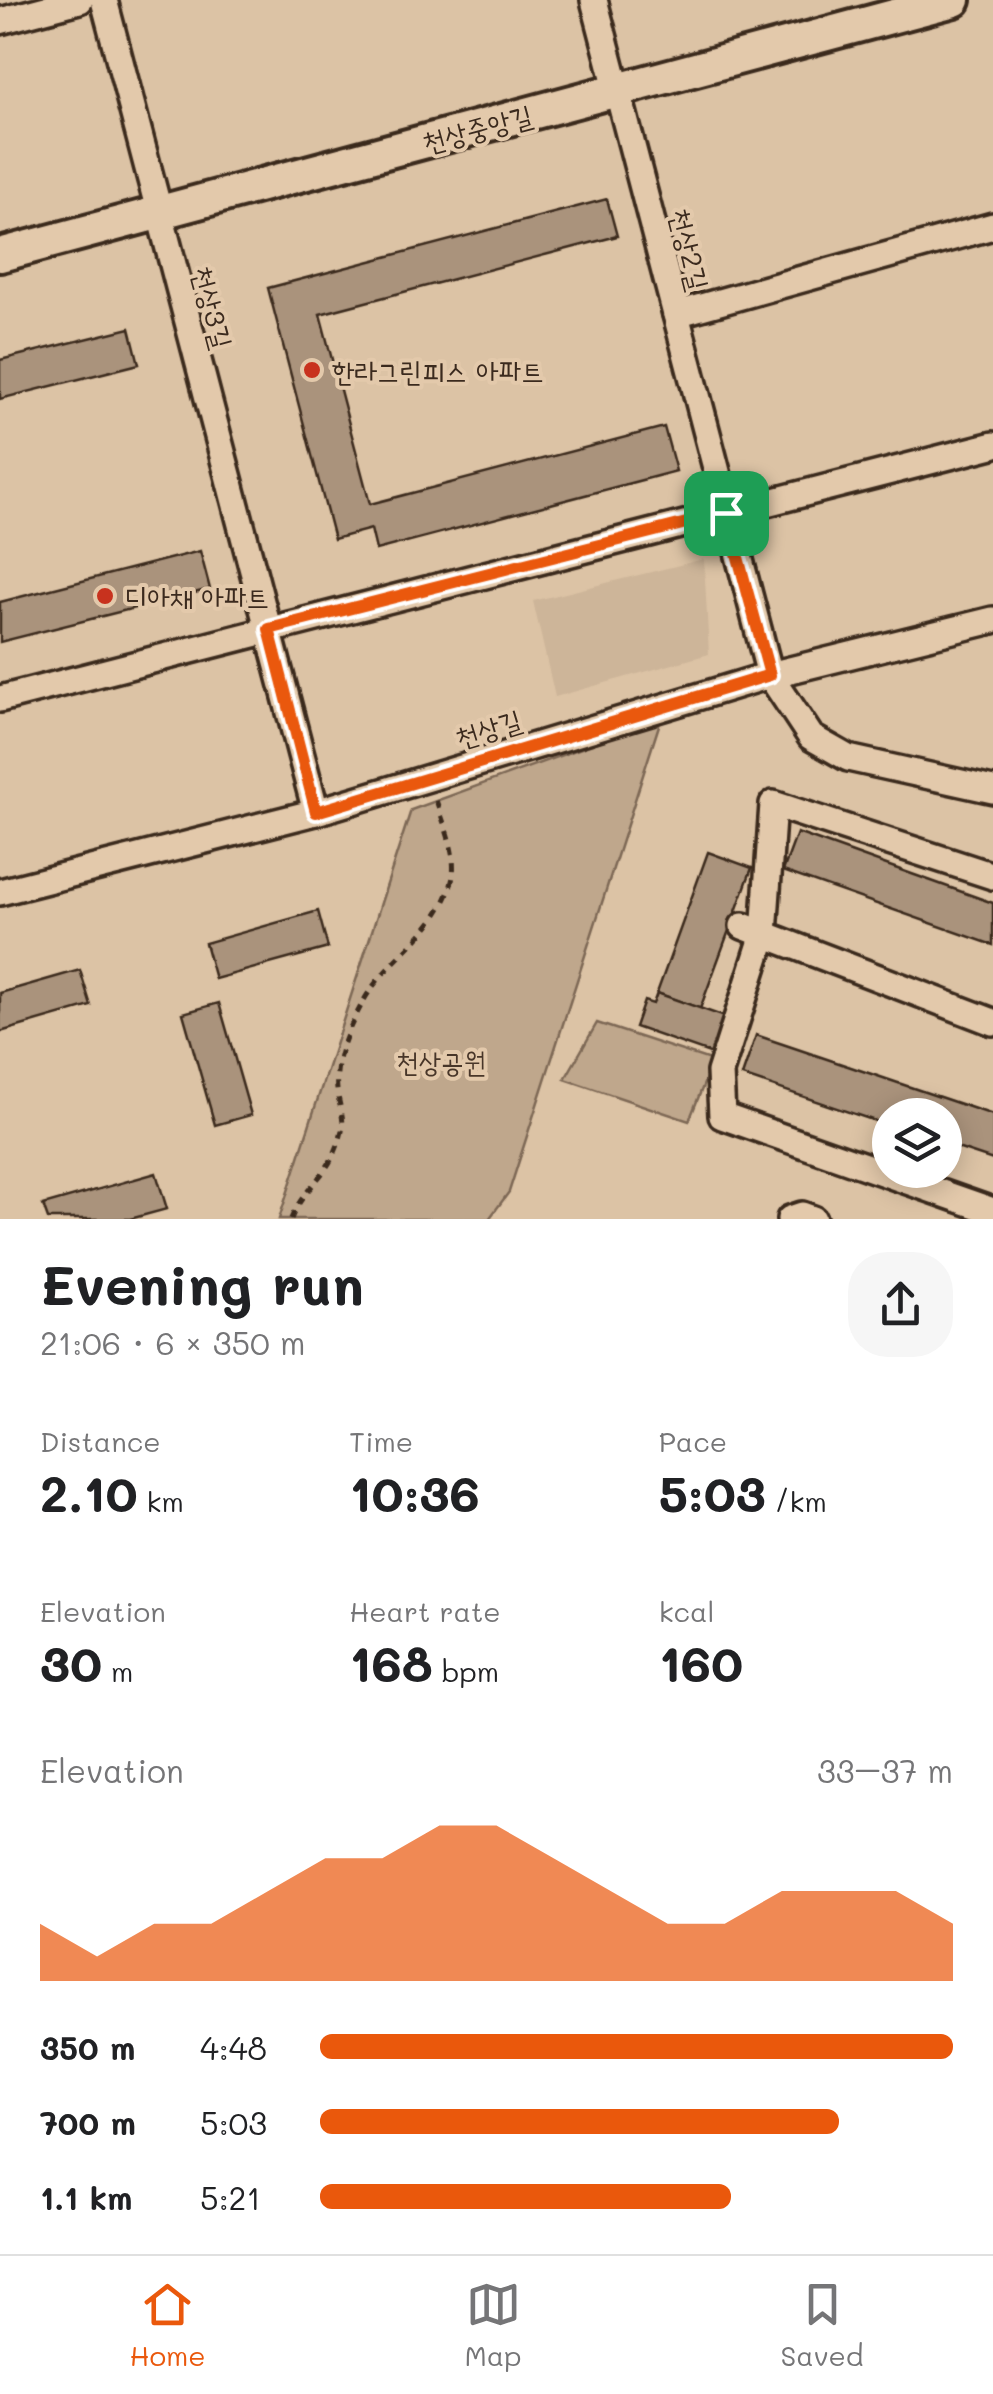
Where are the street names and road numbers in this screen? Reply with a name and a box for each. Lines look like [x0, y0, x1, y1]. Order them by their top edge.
street label: 천상중앙길 [418, 96, 536, 160]
street label: 천상2길 [662, 204, 718, 294]
street label: 천상3길 [185, 262, 241, 352]
street label: 천상길 [450, 701, 526, 755]

